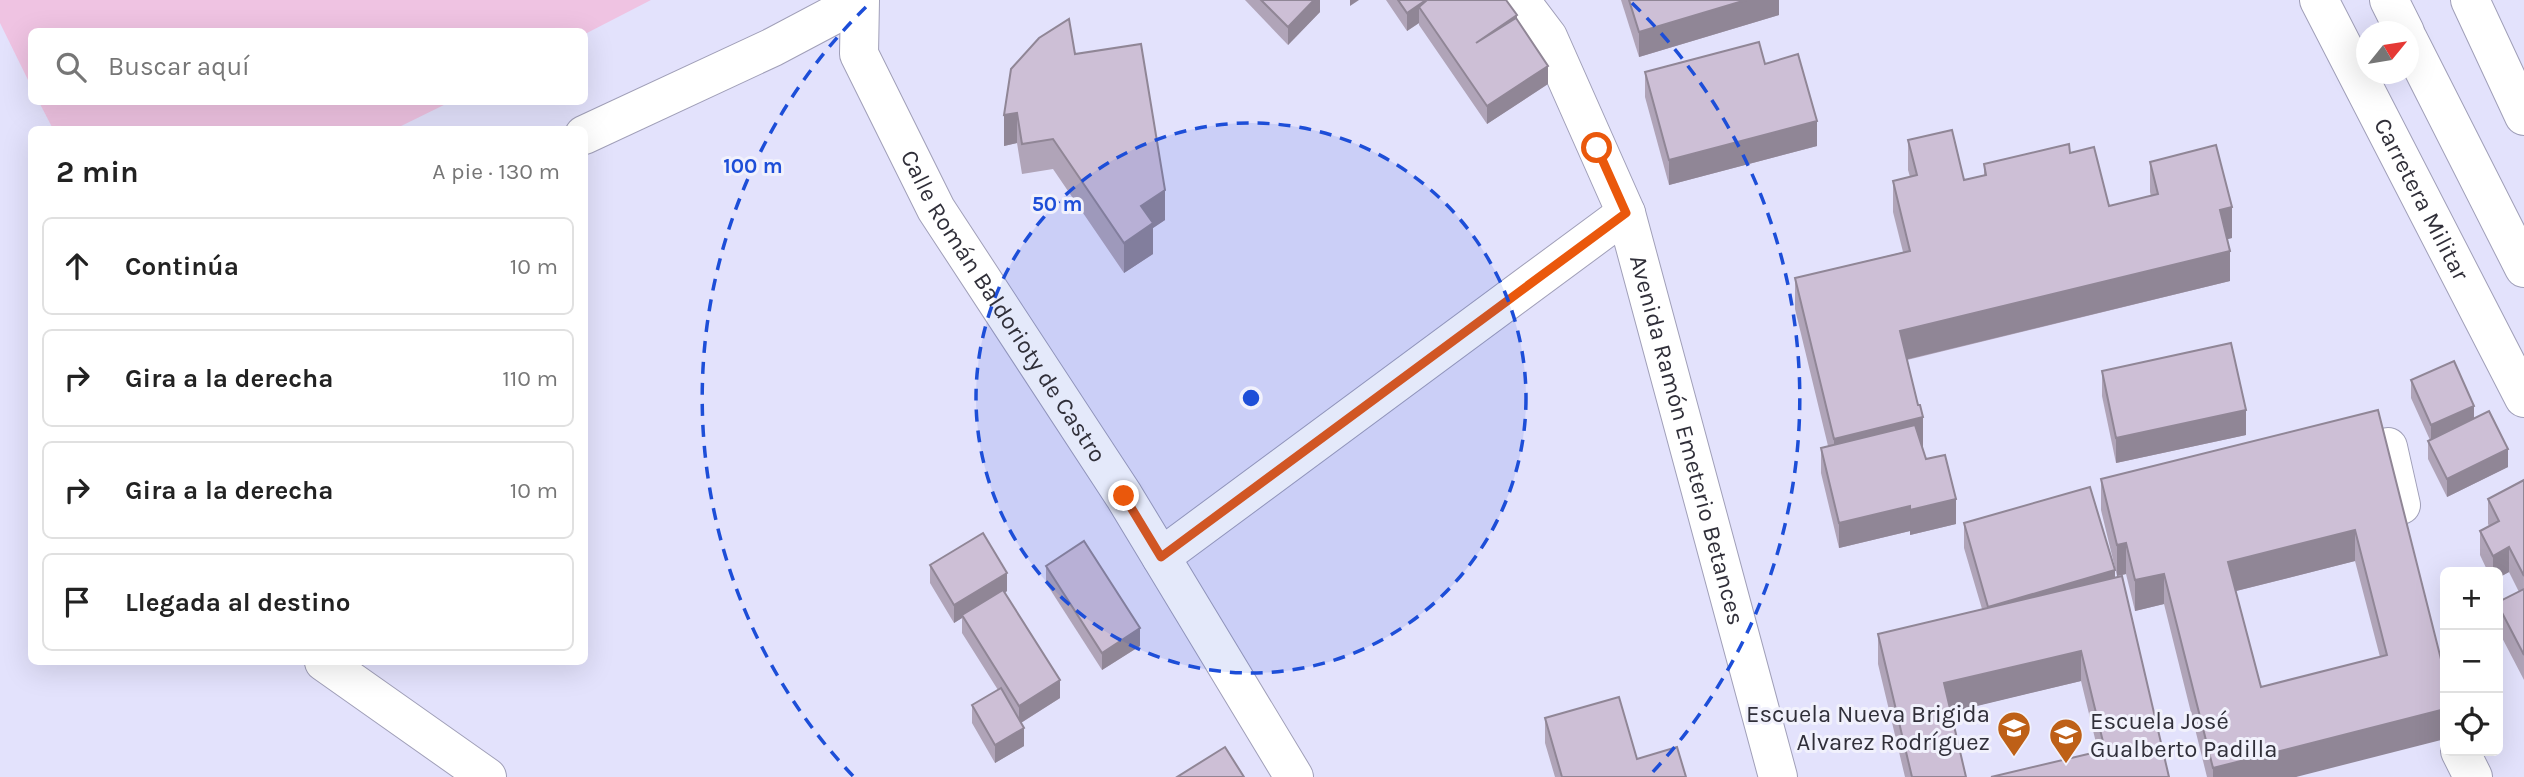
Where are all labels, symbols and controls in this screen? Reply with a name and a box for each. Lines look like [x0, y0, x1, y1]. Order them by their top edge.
north arrow [2356, 21, 2419, 84]
search box [28, 28, 588, 105]
icon: search [52, 48, 90, 86]
text: Buscar aquí [108, 51, 250, 82]
street label: Carretera Militar [2368, 113, 2475, 285]
route start [1581, 132, 1612, 163]
street label: Calle Román Baldorioty de Castro [895, 145, 1112, 468]
text: 2 min [56, 154, 139, 190]
text: 100 m [723, 154, 783, 178]
text: A pie · 130 m [432, 158, 560, 185]
text: 50 m [1032, 192, 1082, 216]
icon: ahead [58, 247, 96, 285]
text: Continúa [125, 251, 239, 282]
street label: Avenida Ramón Emeterio Betances [1624, 252, 1750, 628]
text: 10 m [510, 253, 558, 280]
icon: right [58, 359, 96, 397]
text: Gira a la derecha [125, 363, 334, 394]
text: 110 m [502, 365, 558, 392]
centre of rings [1239, 386, 1263, 410]
icon: right [58, 471, 96, 509]
text: Gira a la derecha [125, 475, 334, 506]
text: 10 m [510, 477, 558, 504]
route end [1108, 480, 1139, 511]
map controls [2440, 567, 2503, 756]
button: + [2440, 567, 2503, 630]
icon: arrive [58, 583, 96, 621]
text: Llegada al destino [125, 587, 351, 618]
button: − [2440, 630, 2503, 693]
button: locate [2440, 693, 2503, 756]
place label: Escuela Nueva Brigida Alvarez Rodríguez [1746, 700, 1990, 756]
place label: Escuela José Gualberto Padilla [2090, 707, 2278, 763]
school or university icon: Escuela Nueva Brigida Alvarez Rodríguez [1995, 709, 2033, 758]
school or university icon: Escuela José Gualberto Padilla [2047, 716, 2085, 765]

